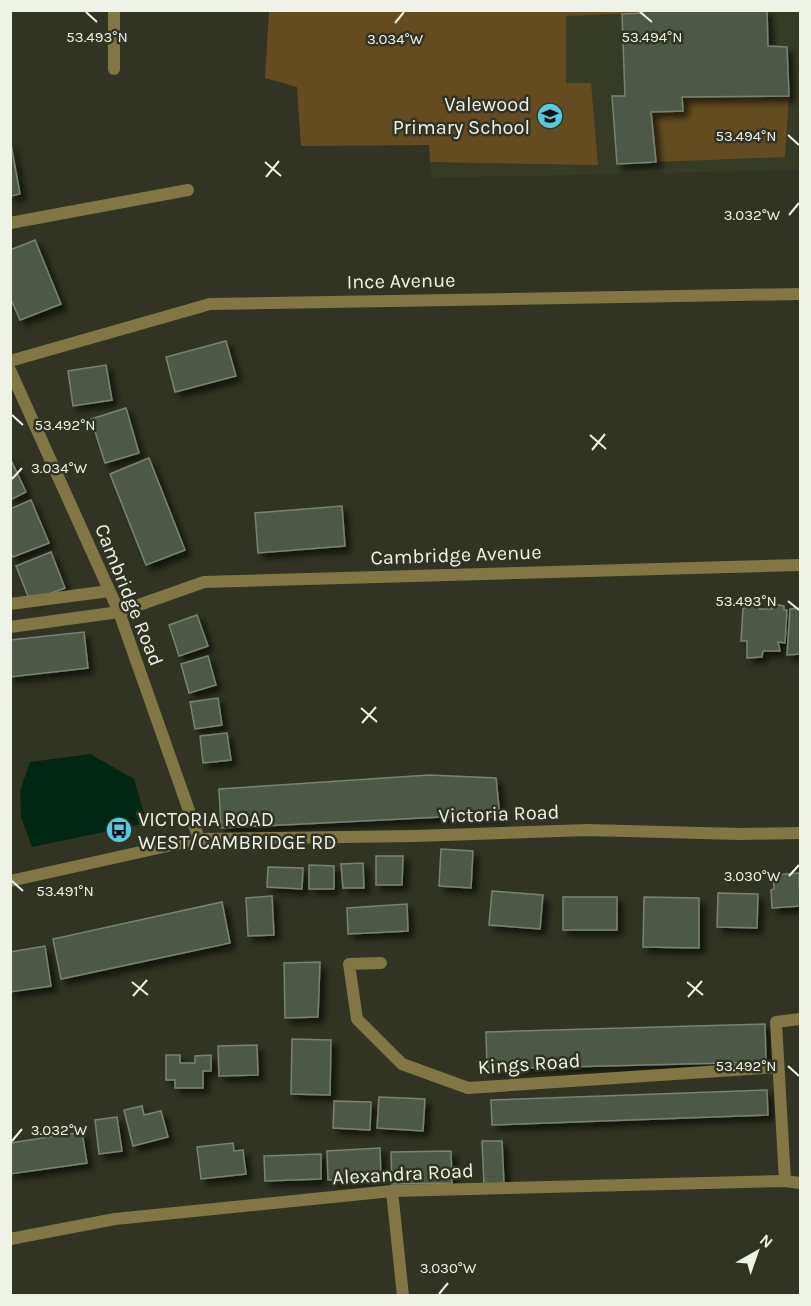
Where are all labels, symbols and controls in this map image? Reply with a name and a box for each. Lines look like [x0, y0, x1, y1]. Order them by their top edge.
text: 53.493°N [66, 28, 128, 46]
text: 53.494°N [622, 28, 682, 46]
text: 3.034°W [367, 30, 424, 48]
place label: Valewood Primary School [393, 93, 530, 139]
school or university icon: Valewood Primary School [535, 101, 565, 131]
text: 53.494°N [716, 127, 776, 145]
text: 3.032°W [724, 206, 781, 224]
street label: Ince Avenue [346, 269, 456, 293]
text: 53.492°N [34, 416, 96, 434]
text: 3.034°W [31, 459, 88, 477]
street label: Cambridge Road [90, 521, 168, 669]
street label: Cambridge Avenue [370, 541, 542, 569]
text: 53.493°N [715, 592, 777, 610]
street label: Victoria Road [438, 800, 560, 828]
place label: VICTORIA ROAD WEST/CAMBRIDGE RD [138, 808, 336, 854]
bus stop icon: VICTORIA ROAD WEST/CAMBRIDGE RD [104, 815, 134, 845]
text: 3.030°W [724, 867, 781, 885]
text: 53.491°N [36, 882, 94, 900]
street label: Kings Road [477, 1049, 581, 1079]
text: 53.492°N [715, 1057, 777, 1075]
text: 3.032°W [31, 1121, 88, 1139]
street label: Alexandra Road [332, 1159, 474, 1189]
north arrow [727, 1222, 787, 1282]
text: N [756, 1230, 777, 1252]
text: 3.030°W [420, 1259, 477, 1277]

